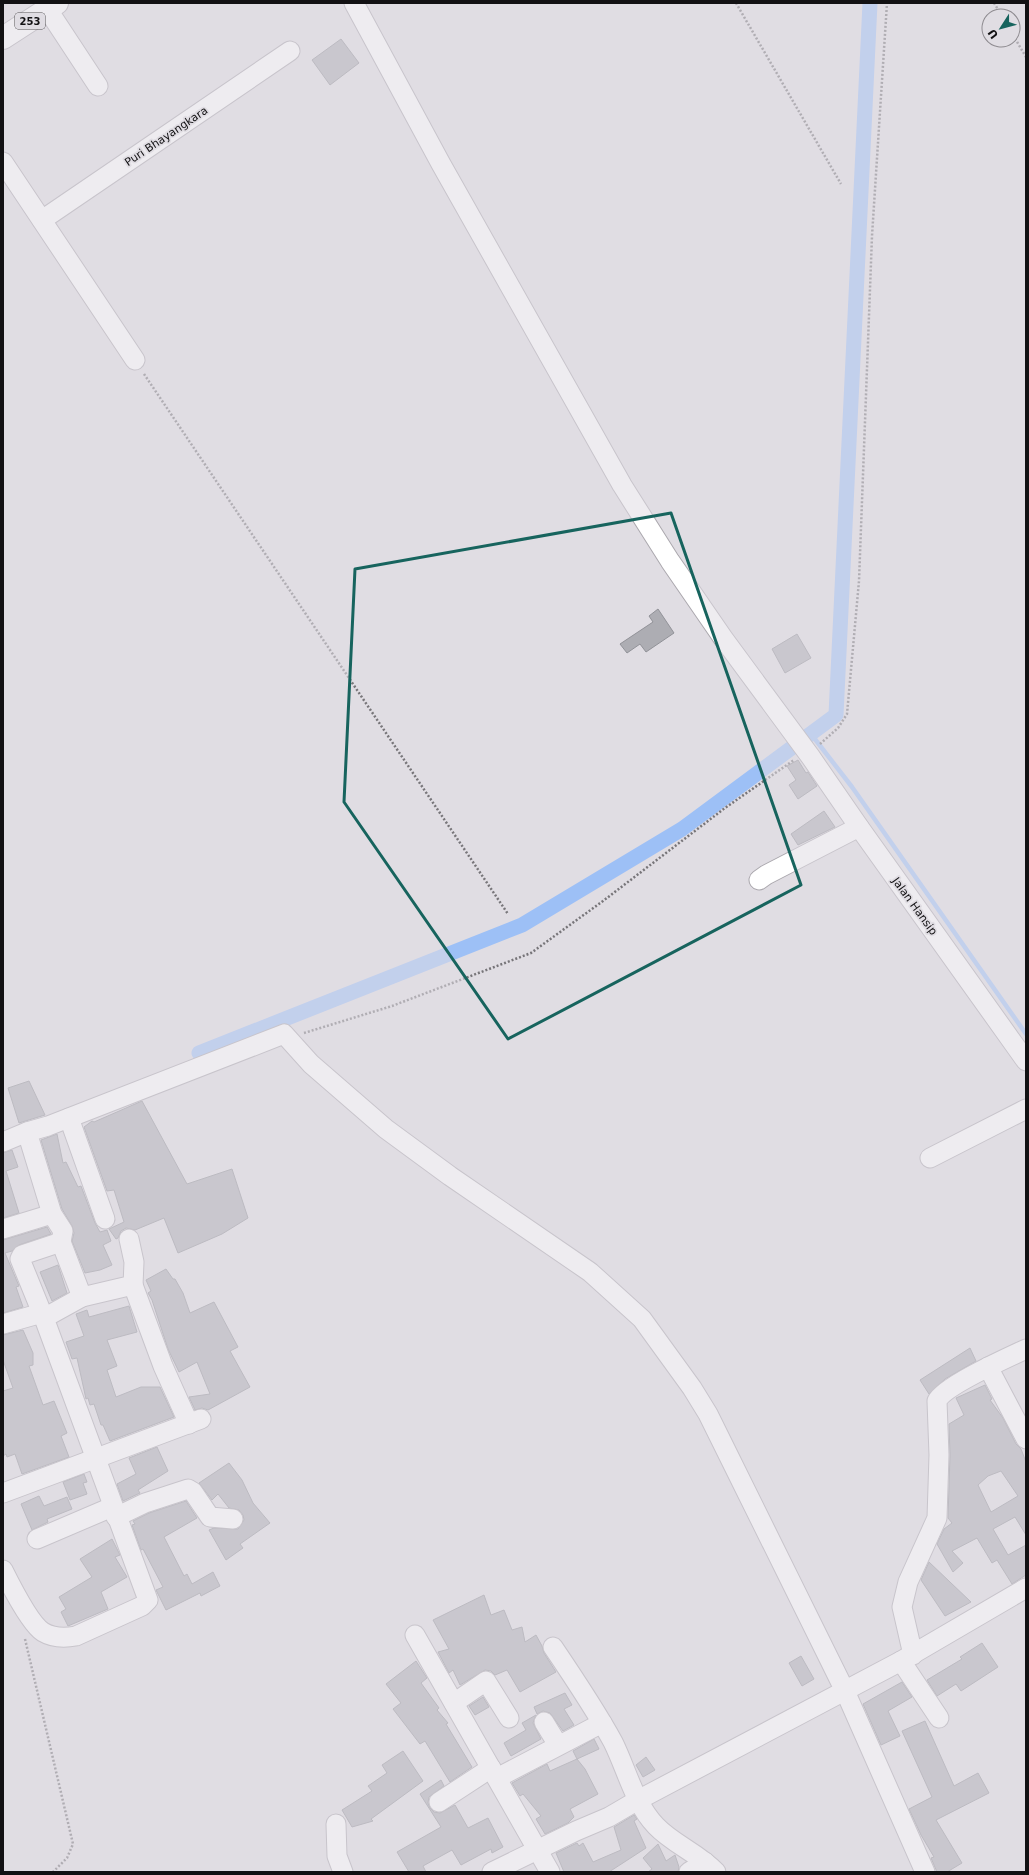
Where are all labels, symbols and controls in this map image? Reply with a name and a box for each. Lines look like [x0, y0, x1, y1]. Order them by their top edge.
north arrow [981, 8, 1021, 48]
road number: 253 [15, 13, 45, 29]
text: U [985, 26, 1001, 41]
street label: Puri Bhayangkara [122, 104, 210, 169]
street label: Jalan Hansip [889, 874, 940, 938]

